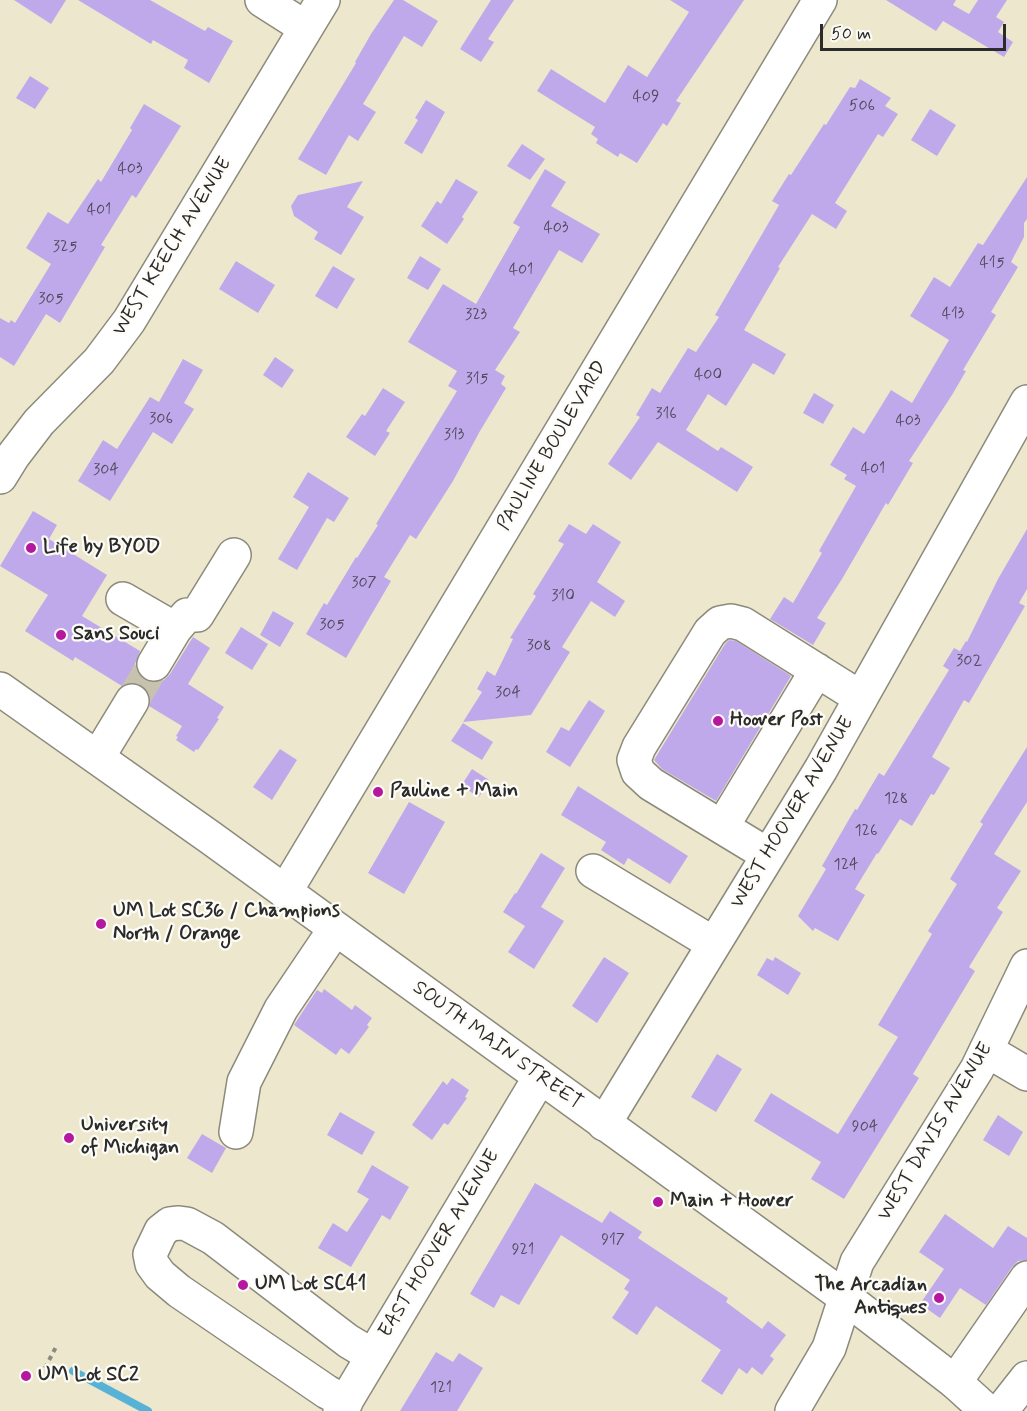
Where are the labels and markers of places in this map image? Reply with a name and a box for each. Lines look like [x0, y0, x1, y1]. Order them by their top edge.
place label: Life by BYOD [43, 536, 160, 560]
marker: Life by BYOD [24, 541, 38, 555]
place label: Sans Souci [73, 623, 159, 647]
marker: Sans Souci [54, 628, 68, 642]
place label: Hoover Post [730, 709, 823, 733]
marker: Hoover Post [711, 714, 725, 728]
place label: Pauline + Main [390, 780, 518, 804]
marker: Pauline + Main [371, 785, 385, 799]
place label: UM Lot SC36 / Champions North / Orange [113, 900, 340, 947]
marker: UM Lot SC36 / Champions North / Orange [94, 917, 108, 931]
place label: University of Michigan [81, 1114, 179, 1161]
marker: University of Michigan [62, 1131, 76, 1145]
place label: Main + Hoover [670, 1190, 793, 1214]
marker: Main + Hoover [651, 1195, 665, 1209]
place label: UM Lot SC41 [255, 1273, 366, 1297]
place label: The Arcadian Antiques [815, 1274, 927, 1321]
marker: UM Lot SC41 [236, 1278, 250, 1292]
marker: The Arcadian Antiques [932, 1291, 946, 1305]
place label: UM Lot SC2 [38, 1364, 139, 1388]
marker: UM Lot SC2 [19, 1369, 33, 1383]

